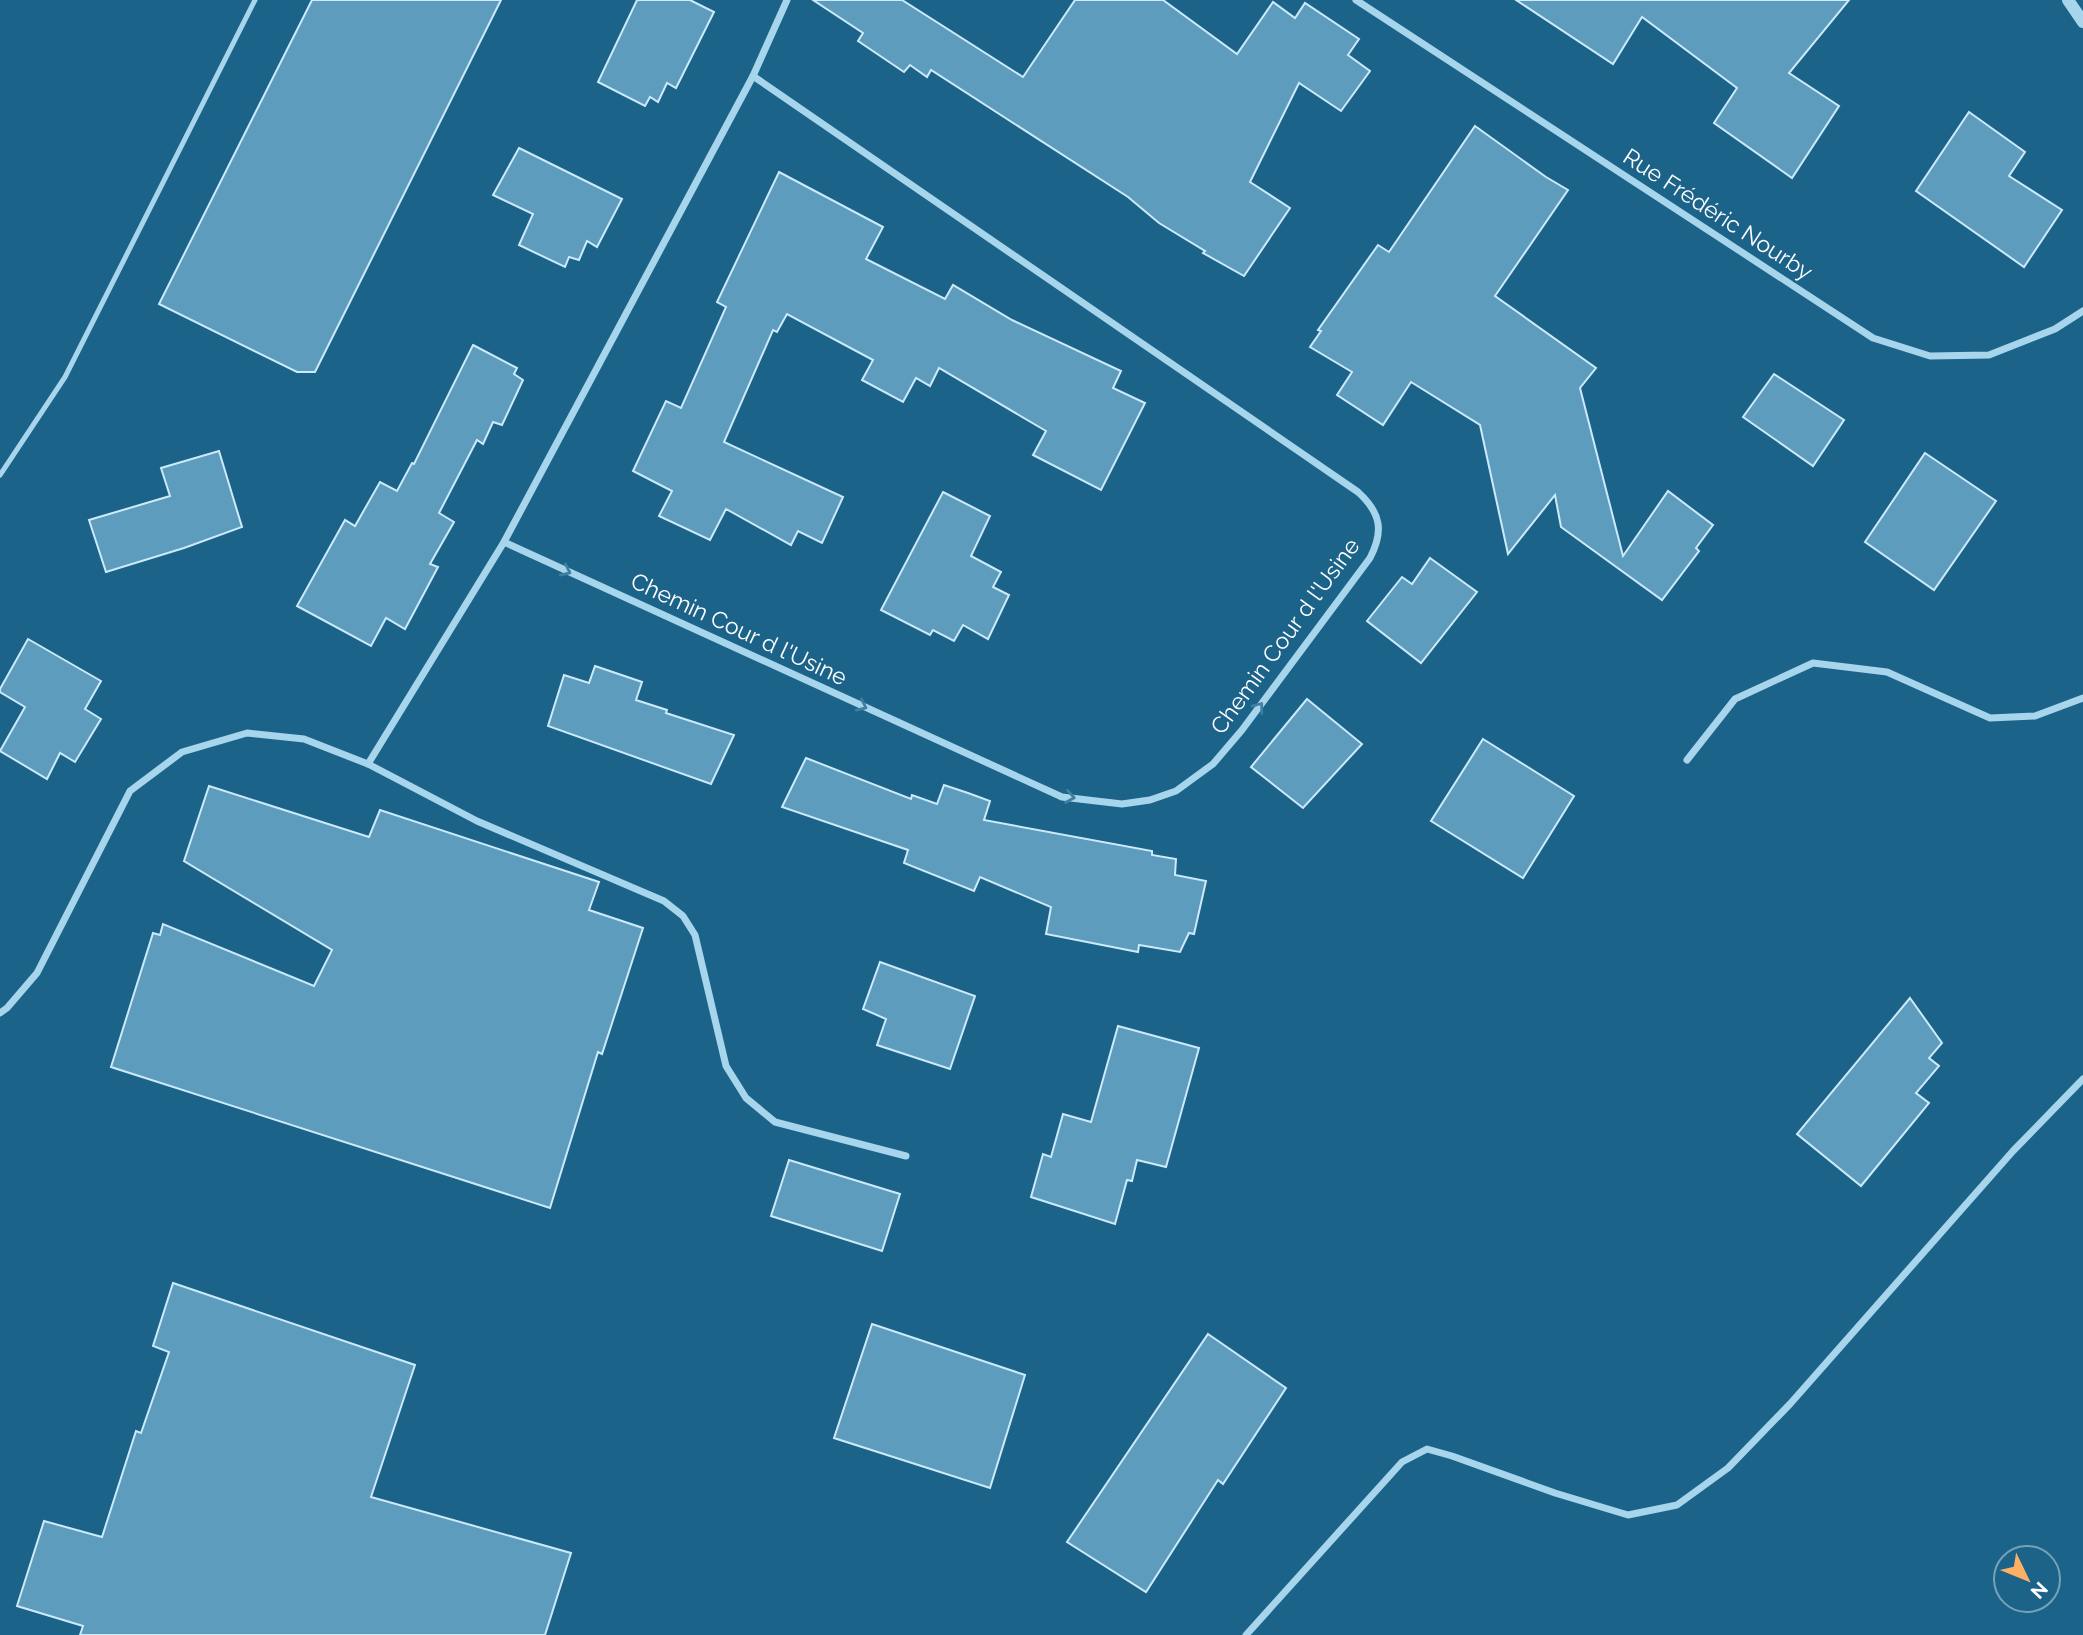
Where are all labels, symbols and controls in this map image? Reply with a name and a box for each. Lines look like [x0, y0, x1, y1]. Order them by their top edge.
street label: Rue Frédéric Nourby [1619, 142, 1818, 285]
street label: Chemin Cour d l'Usine [1204, 533, 1365, 739]
one-way arrow [558, 563, 571, 577]
street label: Chemin Cour d l'Usine [627, 567, 852, 691]
one-way arrow [855, 698, 867, 712]
one-way arrow [1250, 703, 1263, 715]
one-way arrow [1063, 789, 1075, 804]
north arrow [1992, 1544, 2062, 1614]
text: N [2026, 1578, 2052, 1603]

